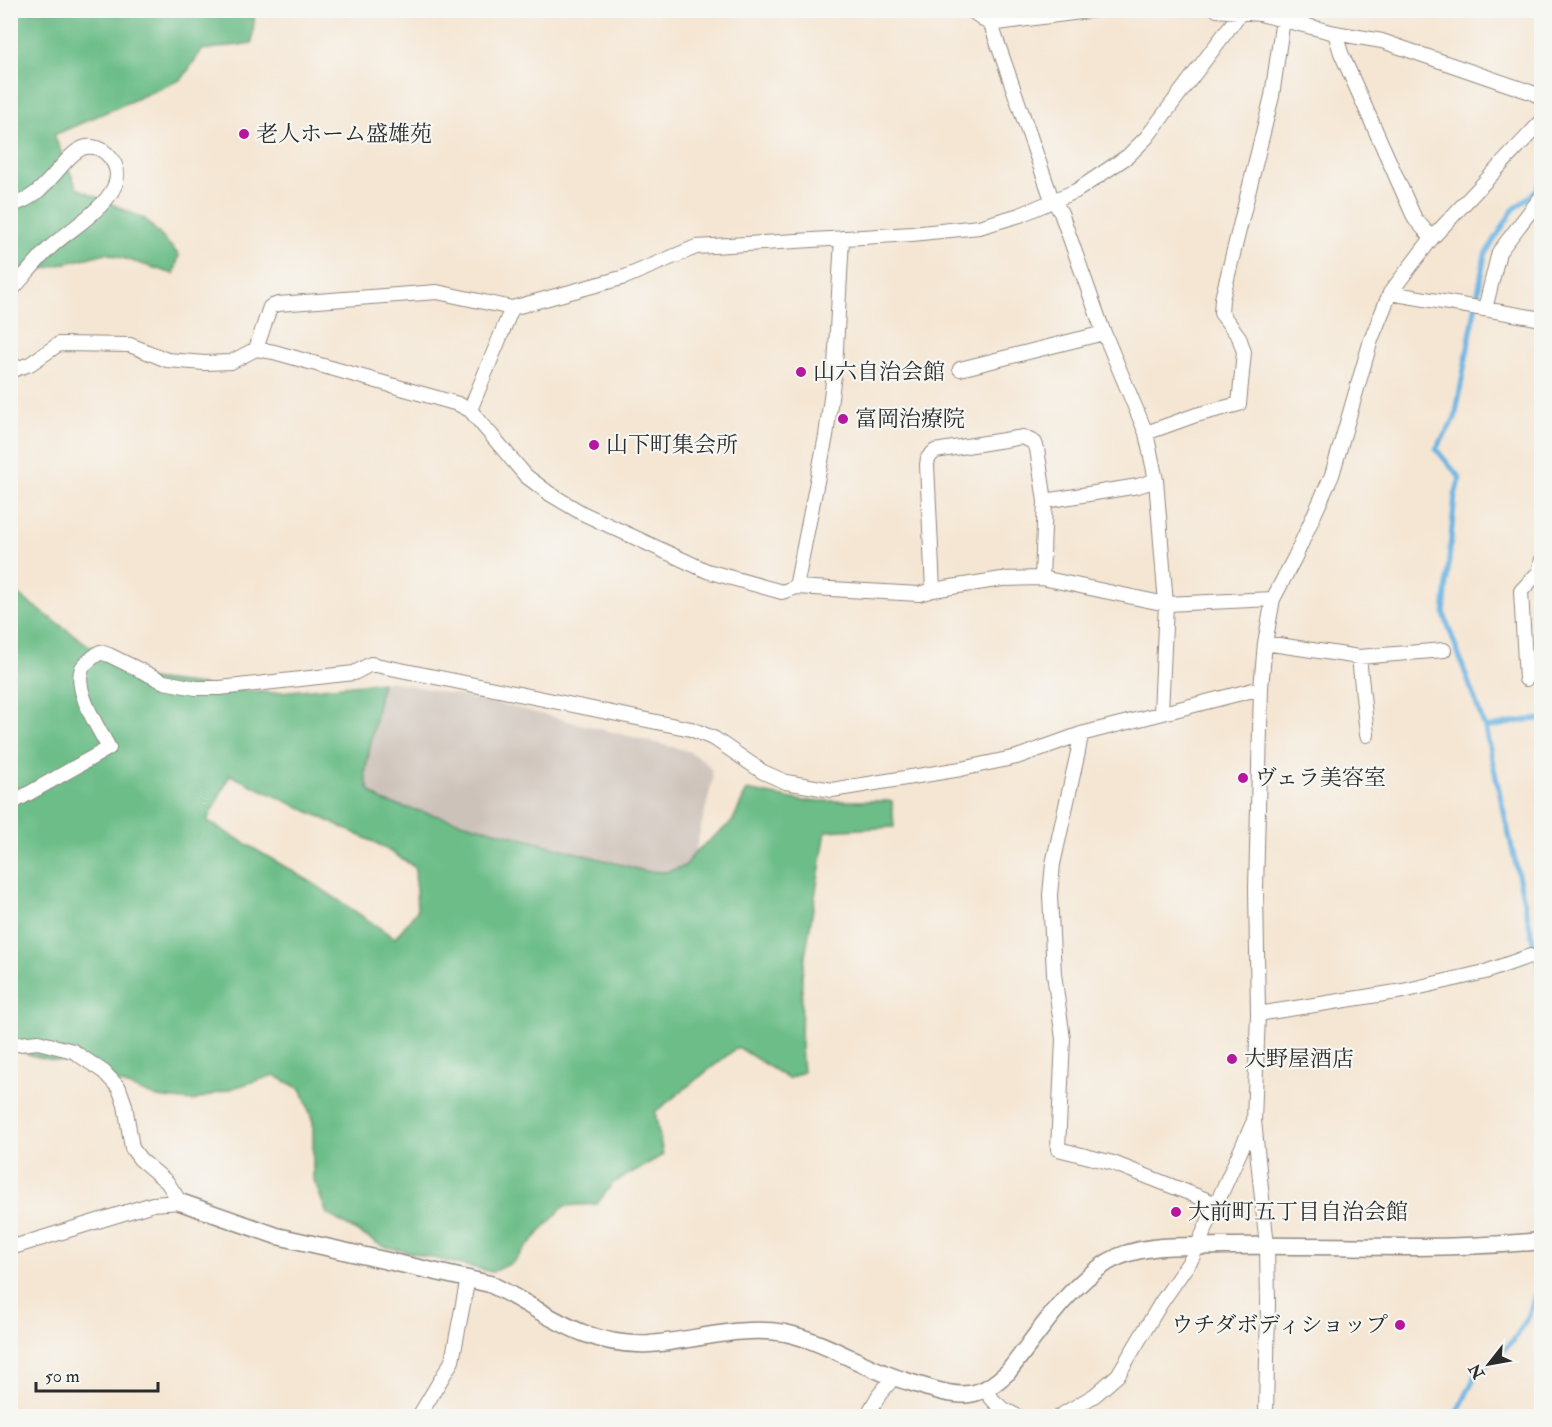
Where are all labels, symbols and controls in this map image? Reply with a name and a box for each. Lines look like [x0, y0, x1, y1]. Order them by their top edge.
place label: 老人ホーム盛雄苑 [256, 120, 432, 148]
marker: 老人ホーム盛雄苑 [237, 127, 251, 141]
place label: 山六自治会館 [813, 358, 945, 386]
marker: 山六自治会館 [794, 365, 808, 379]
place label: 富岡治療院 [855, 405, 965, 433]
marker: 富岡治療院 [836, 412, 850, 426]
place label: 山下町集会所 [606, 431, 738, 459]
marker: 山下町集会所 [587, 438, 601, 452]
place label: ヴェラ美容室 [1255, 764, 1386, 792]
marker: ヴェラ美容室 [1236, 771, 1250, 785]
place label: 大野屋酒店 [1244, 1045, 1354, 1073]
marker: 大野屋酒店 [1225, 1052, 1239, 1066]
place label: 大前町五丁目自治会館 [1188, 1198, 1408, 1226]
marker: 大前町五丁目自治会館 [1169, 1205, 1183, 1219]
place label: ウチダボディショップ [1171, 1311, 1388, 1339]
marker: ウチダボディショップ [1393, 1318, 1407, 1332]
north arrow [1459, 1334, 1519, 1394]
scale bar [36, 1355, 158, 1393]
text: N [1464, 1359, 1490, 1383]
text: 50 m [45, 1365, 80, 1388]

